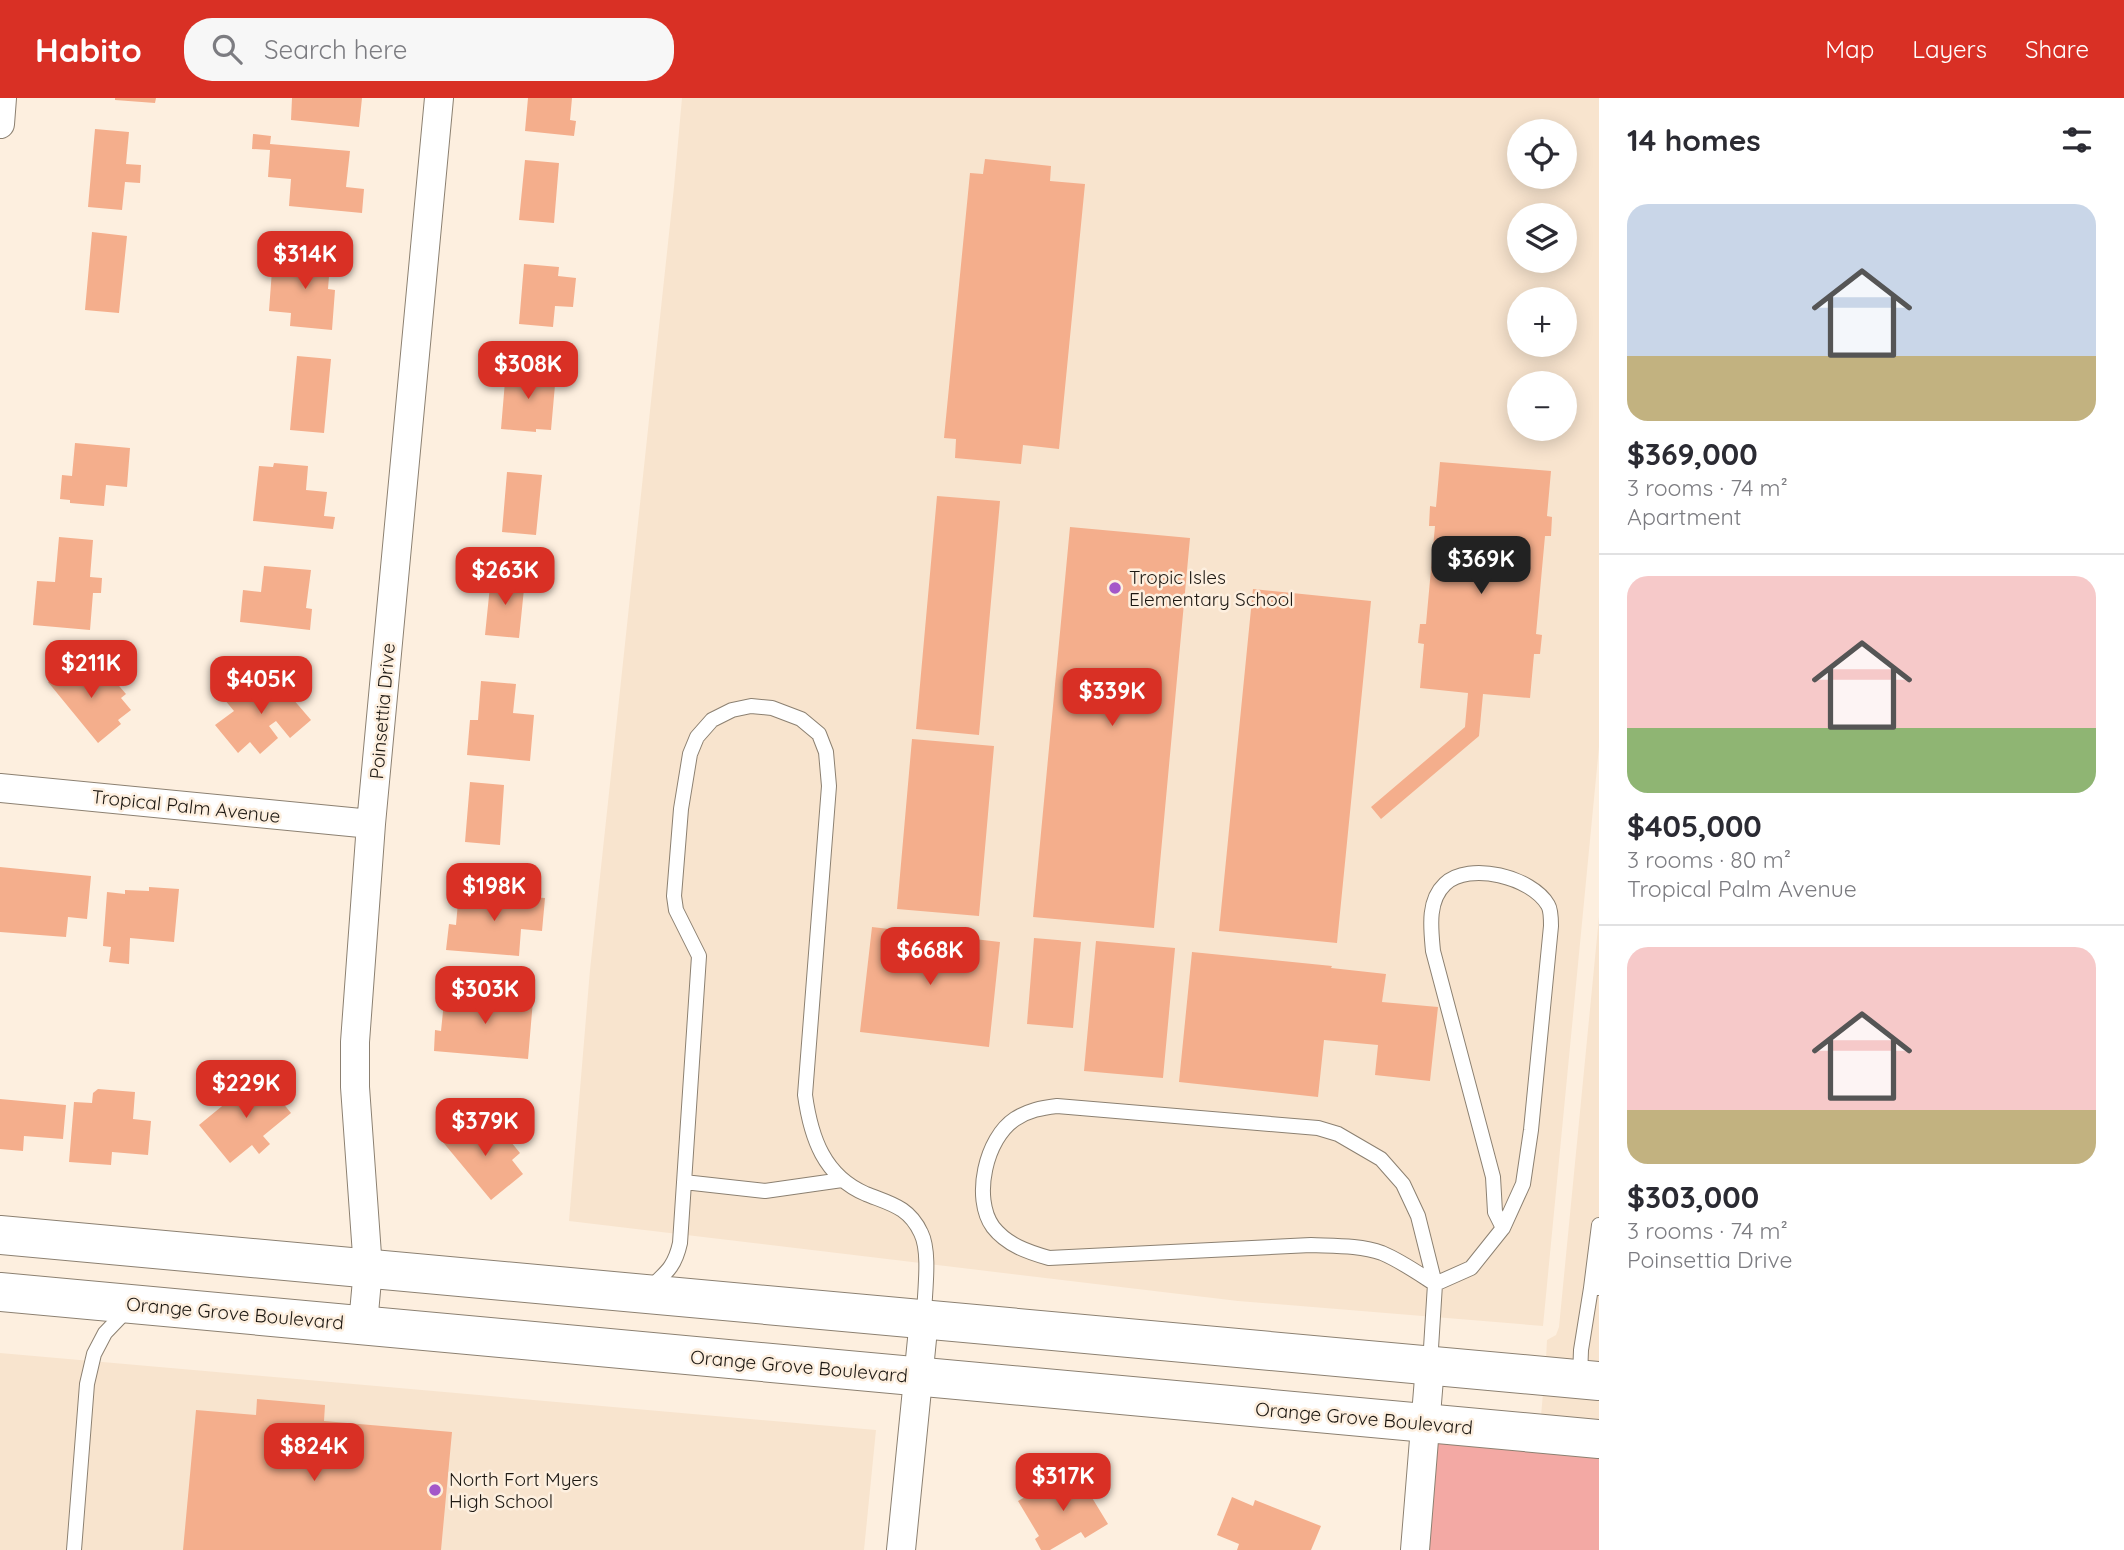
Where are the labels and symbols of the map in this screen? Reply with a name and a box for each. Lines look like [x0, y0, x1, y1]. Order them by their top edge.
pin: $314K [256, 232, 354, 291]
pin: $308K [479, 342, 577, 401]
pin: $369K [1432, 536, 1530, 596]
pin: $263K [456, 547, 554, 607]
place label: Tropic Isles Elementary School [1129, 565, 1294, 611]
marker: Tropic Isles Elementary School [1107, 580, 1123, 596]
pin: $211K [42, 640, 140, 700]
street label: Poinsettia Drive [364, 642, 400, 780]
pin: $405K [212, 656, 310, 716]
pin: $339K [1063, 668, 1161, 728]
street label: Tropical Palm Avenue [90, 784, 282, 828]
pin: $198K [445, 864, 543, 923]
pin: $668K [881, 928, 979, 987]
pin: $303K [436, 967, 534, 1026]
pin: $229K [197, 1060, 295, 1120]
pin: $379K [436, 1098, 534, 1158]
street label: Orange Grove Boulevard [125, 1292, 345, 1334]
street label: Orange Grove Boulevard [689, 1345, 909, 1387]
street label: Orange Grove Boulevard [1254, 1397, 1474, 1439]
pin: $824K [265, 1424, 363, 1483]
pin: $317K [1014, 1454, 1112, 1513]
place label: North Fort Myers High School [449, 1467, 598, 1513]
marker: North Fort Myers High School [427, 1482, 443, 1498]

